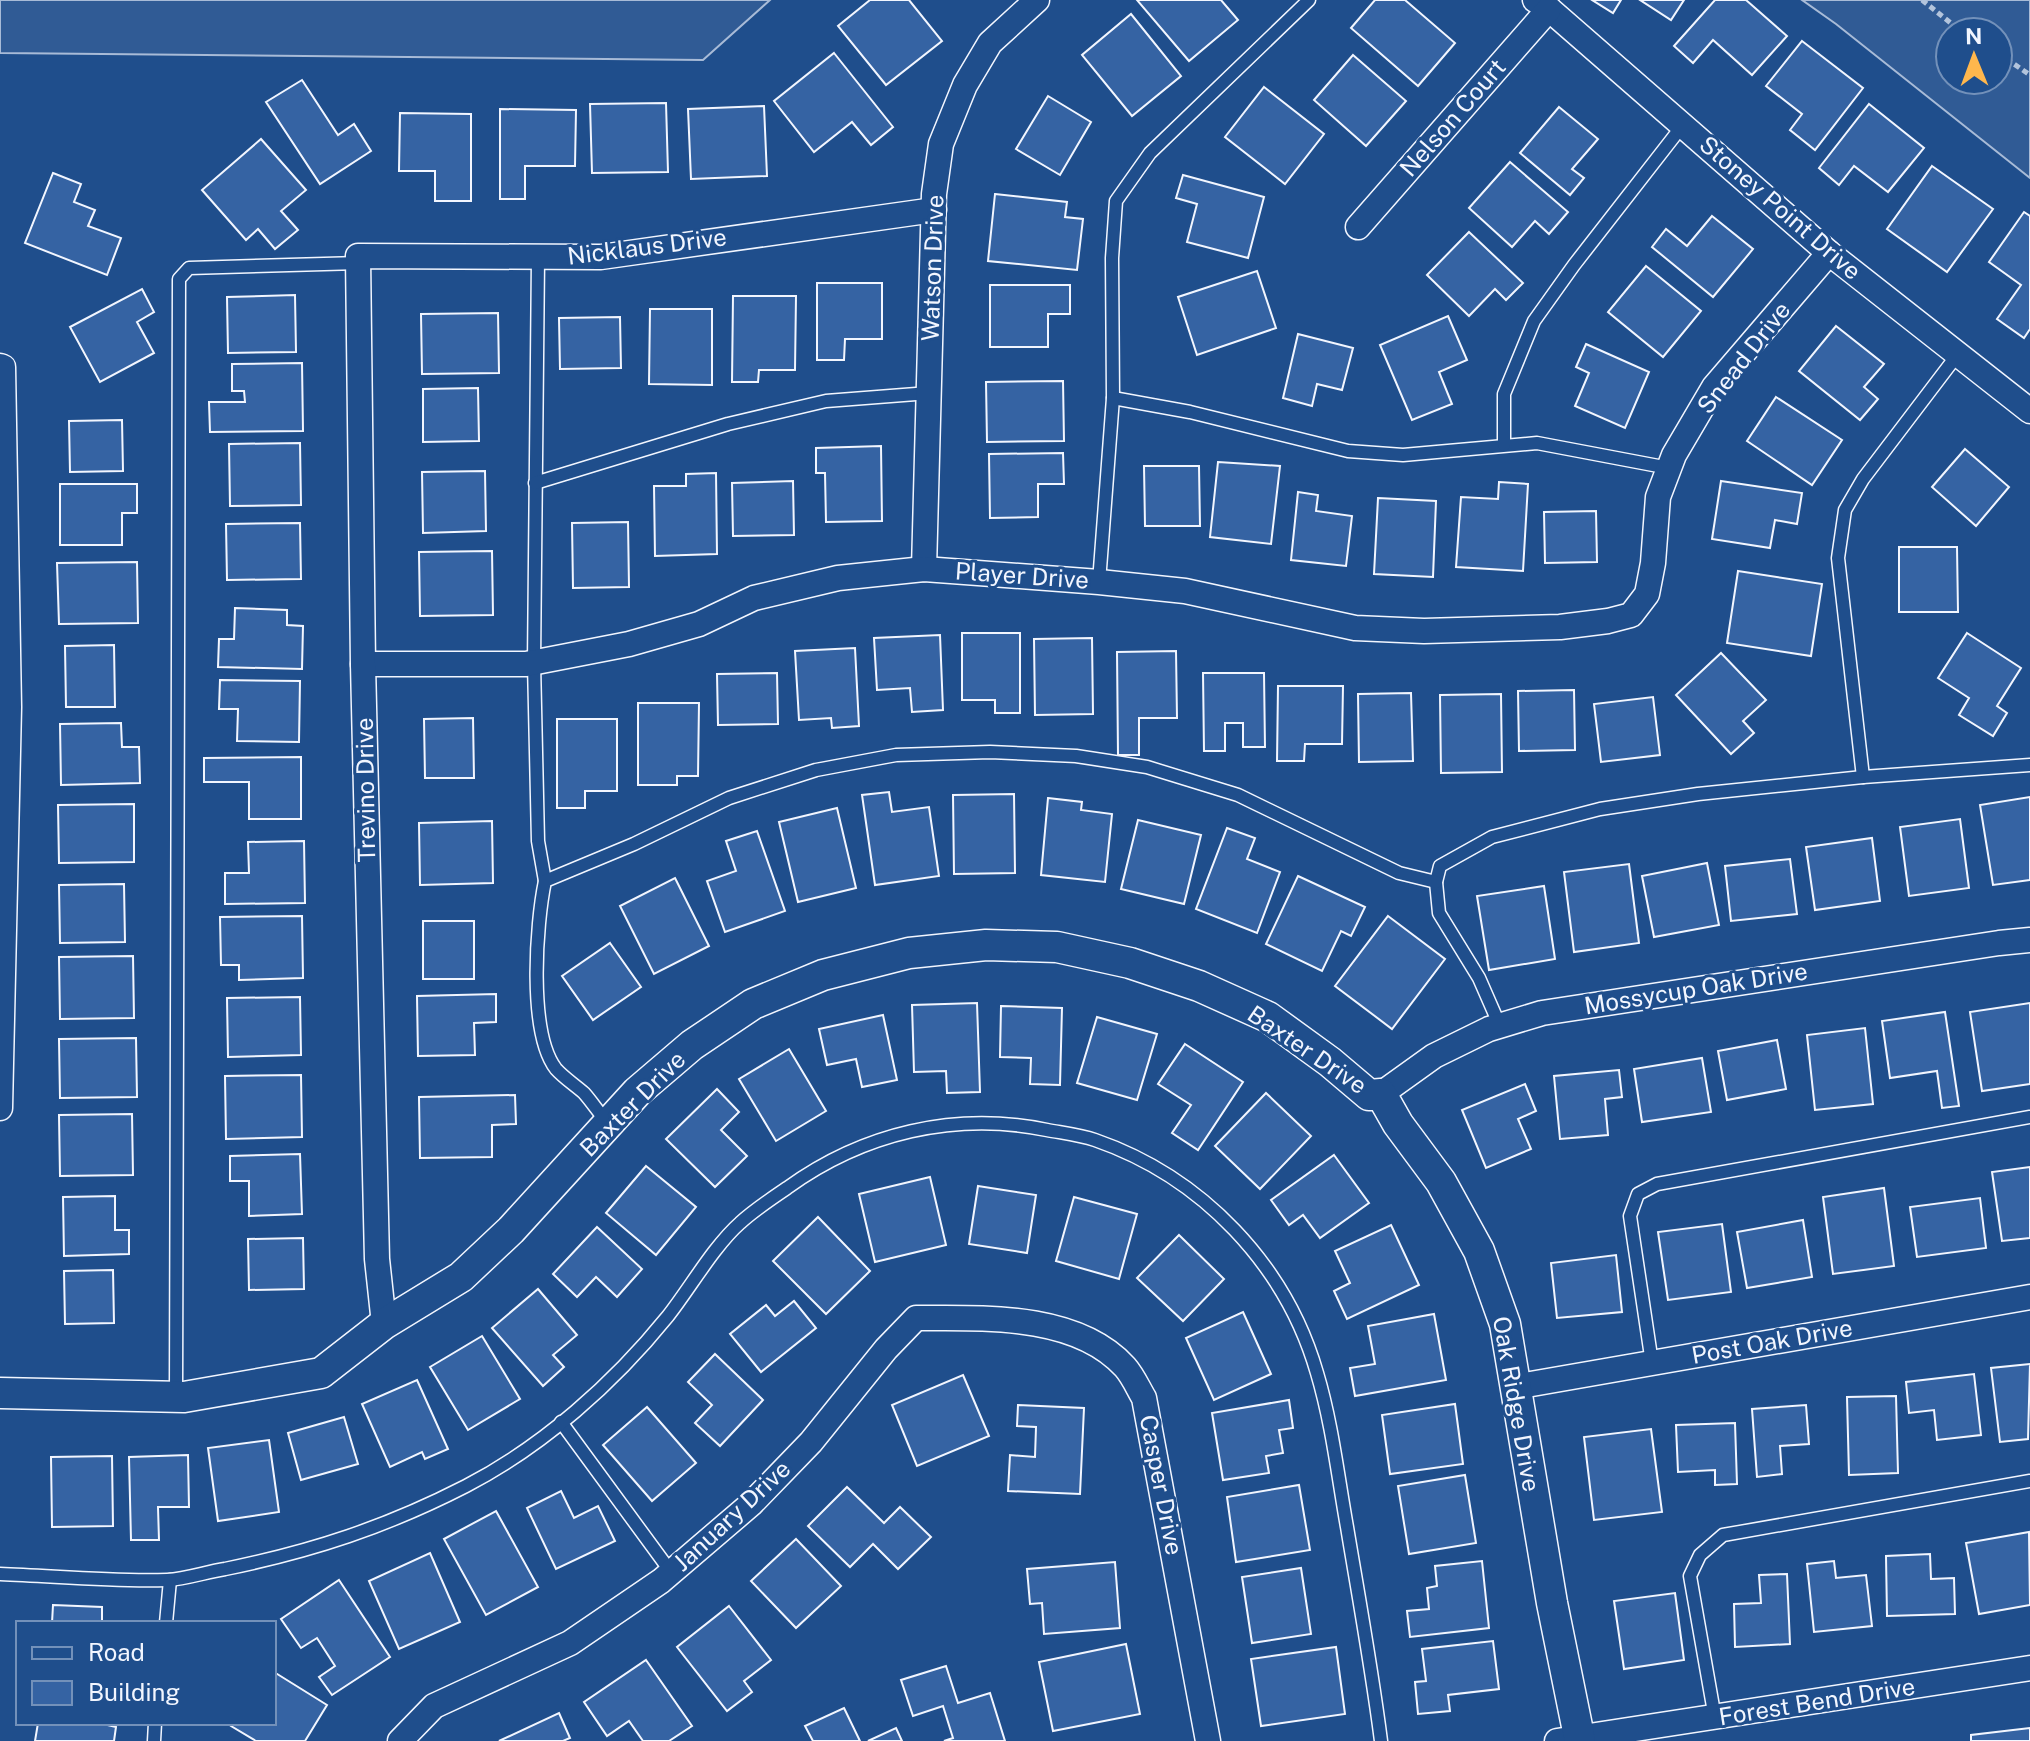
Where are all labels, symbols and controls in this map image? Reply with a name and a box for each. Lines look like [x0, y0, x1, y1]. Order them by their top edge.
north arrow [1934, 16, 2014, 96]
text: N [1965, 23, 1982, 49]
street label: Nelson Court [1394, 53, 1511, 182]
street label: Stoney Point Drive [1694, 130, 1867, 285]
street label: Watson Drive [915, 194, 949, 342]
street label: Nicklaus Drive [566, 222, 728, 270]
street label: Snead Drive [1691, 296, 1796, 419]
street label: Player Drive [954, 556, 1090, 594]
street label: Trevino Drive [350, 717, 380, 863]
street label: Mossycup Oak Drive [1582, 957, 1810, 1020]
street label: Baxter Drive [1243, 999, 1372, 1099]
street label: Baxter Drive [574, 1045, 691, 1162]
street label: Post Oak Drive [1689, 1313, 1855, 1369]
street label: Oak Ridge Drive [1488, 1314, 1546, 1494]
street label: Casper Drive [1135, 1412, 1189, 1557]
street label: January Drive [667, 1454, 795, 1576]
legend [16, 1621, 276, 1725]
text: Road [88, 1638, 145, 1666]
street label: Forest Bend Drive [1717, 1672, 1917, 1730]
text: Building [88, 1678, 180, 1706]

